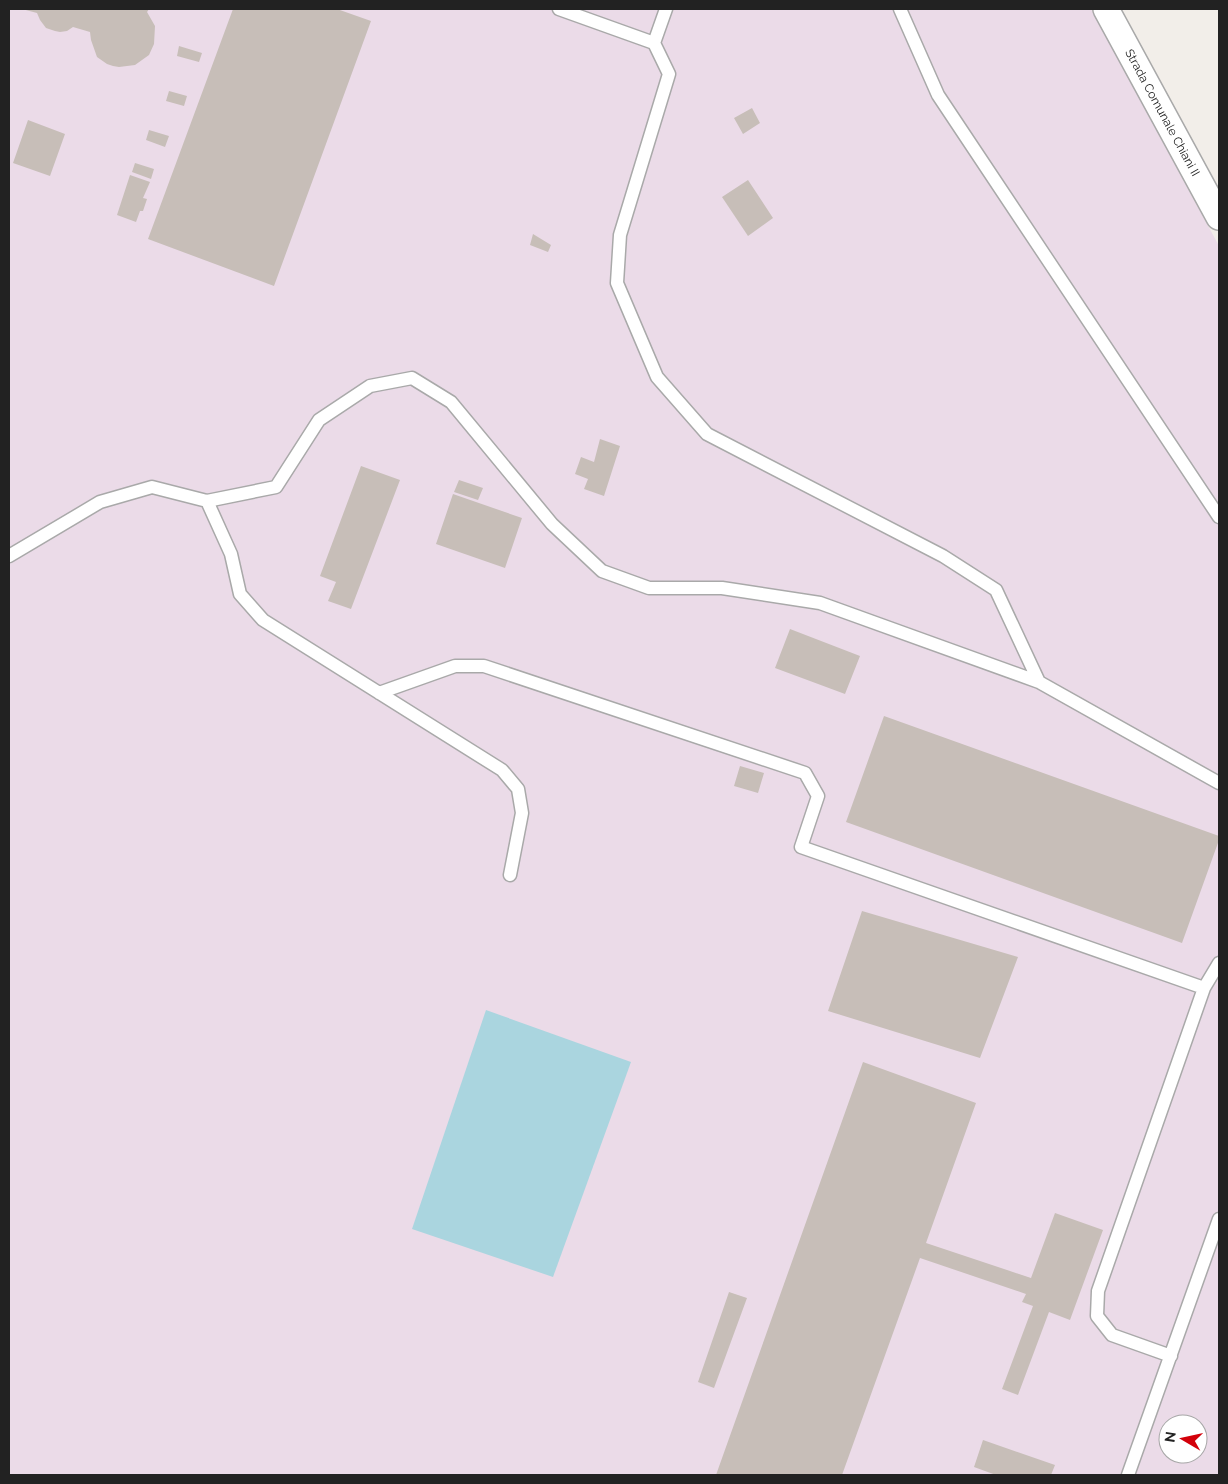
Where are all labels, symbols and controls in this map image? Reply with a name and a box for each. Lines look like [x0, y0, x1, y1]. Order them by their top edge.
street label: Strada Comunale Chiani II [1122, 47, 1203, 179]
north arrow [1158, 1414, 1208, 1464]
text: N [1161, 1430, 1179, 1443]

